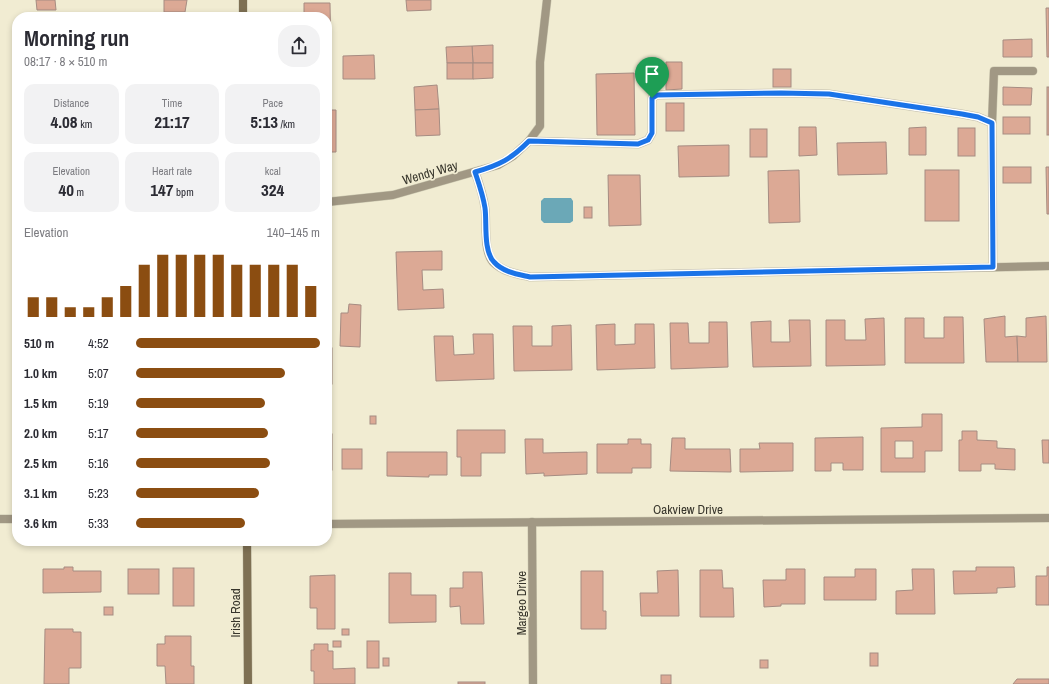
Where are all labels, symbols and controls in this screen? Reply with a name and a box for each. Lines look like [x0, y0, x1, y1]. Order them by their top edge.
text: Morning run [24, 23, 129, 53]
button: share [278, 25, 320, 67]
text: 08:17 · 8 × 510 m [24, 53, 107, 70]
pin [635, 57, 669, 98]
icon: arrive [641, 63, 663, 85]
text: Distance [54, 96, 89, 110]
text: Time [162, 96, 182, 110]
text: Pace [262, 96, 283, 110]
text: 4.08 [50, 110, 78, 133]
text: 21:17 [154, 110, 190, 133]
text: 5:13 [250, 110, 278, 133]
text: km [78, 117, 92, 131]
text: /km [278, 117, 295, 131]
street label: Wendy Way [400, 156, 460, 188]
text: Elevation [53, 164, 90, 178]
text: Heart rate [152, 164, 192, 178]
text: kcal [265, 164, 281, 178]
text: 40 [59, 178, 74, 201]
text: 147 [150, 178, 174, 201]
text: 324 [261, 178, 284, 201]
text: m [74, 185, 84, 199]
text: bpm [174, 185, 194, 199]
text: Elevation [24, 224, 68, 241]
text: 140–145 m [267, 224, 320, 241]
text: 510 m [24, 335, 54, 352]
text: 4:52 [88, 335, 109, 352]
text: 1.0 km [24, 365, 57, 382]
text: 5:07 [88, 365, 109, 382]
text: 1.5 km [24, 395, 57, 412]
text: 5:19 [88, 395, 109, 412]
text: 2.0 km [24, 425, 57, 442]
text: 5:17 [88, 425, 109, 442]
text: 2.5 km [24, 455, 57, 472]
text: 5:16 [88, 455, 109, 472]
text: 3.1 km [24, 485, 57, 502]
text: 5:23 [88, 485, 109, 502]
street label: Oakview Drive [653, 501, 723, 518]
text: 3.6 km [24, 515, 57, 532]
text: 5:33 [88, 515, 109, 532]
street label: Margeo Drive [513, 571, 530, 635]
street label: Irish Road [227, 588, 244, 638]

